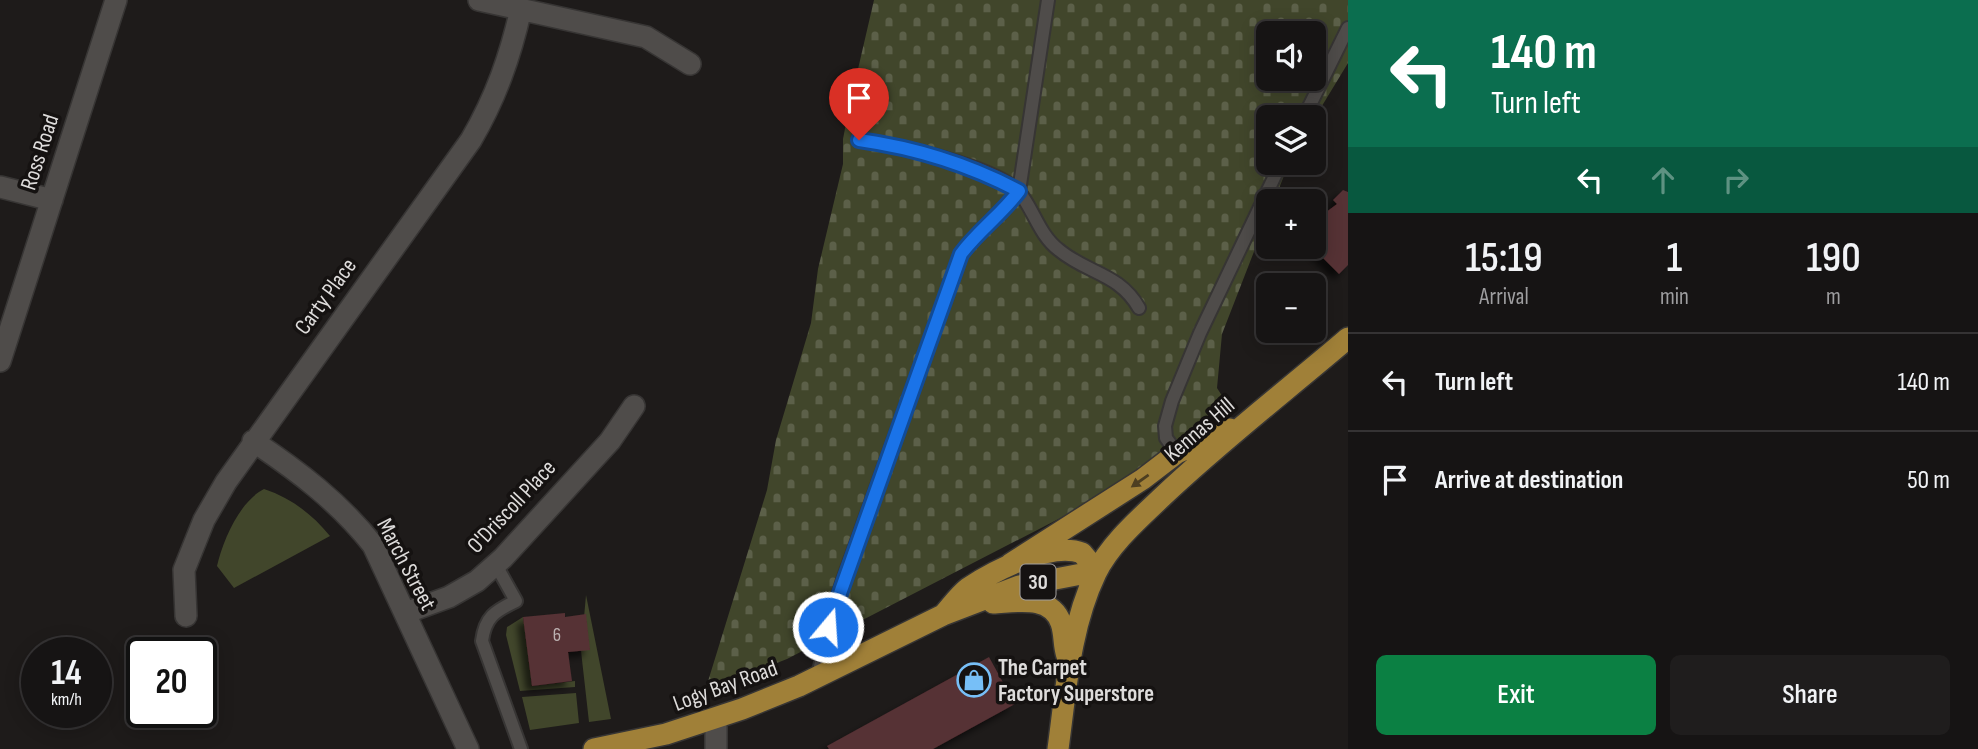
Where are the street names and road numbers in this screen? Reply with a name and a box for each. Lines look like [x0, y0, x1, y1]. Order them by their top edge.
street label: Ross Road [15, 111, 65, 194]
street label: Carty Place [289, 253, 363, 340]
street label: Kennas Hill [1159, 392, 1241, 468]
street label: O'Driscoll Place [461, 454, 562, 559]
street label: March Street [370, 514, 442, 615]
road number: 30 [1020, 564, 1056, 600]
street label: Logy Bay Road [669, 654, 781, 718]

